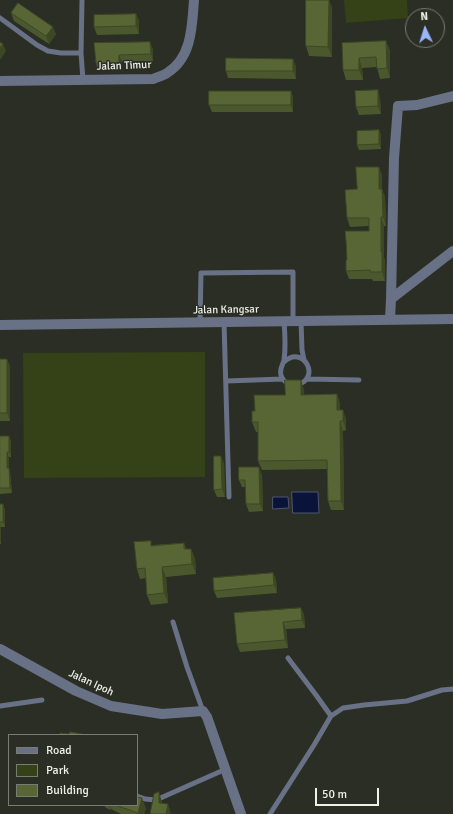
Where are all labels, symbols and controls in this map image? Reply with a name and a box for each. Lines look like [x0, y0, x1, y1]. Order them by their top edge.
north arrow [405, 8, 445, 48]
text: N [420, 10, 428, 23]
street label: Jalan Timur [96, 58, 152, 74]
street label: Jalan Kangsar [193, 303, 259, 317]
street label: Jalan Ipoh [66, 667, 116, 699]
legend [8, 734, 138, 806]
text: Road [46, 743, 72, 758]
text: Park [46, 763, 69, 778]
scale bar [317, 780, 381, 806]
text: Building [46, 783, 89, 798]
text: 50 m [322, 787, 347, 802]

